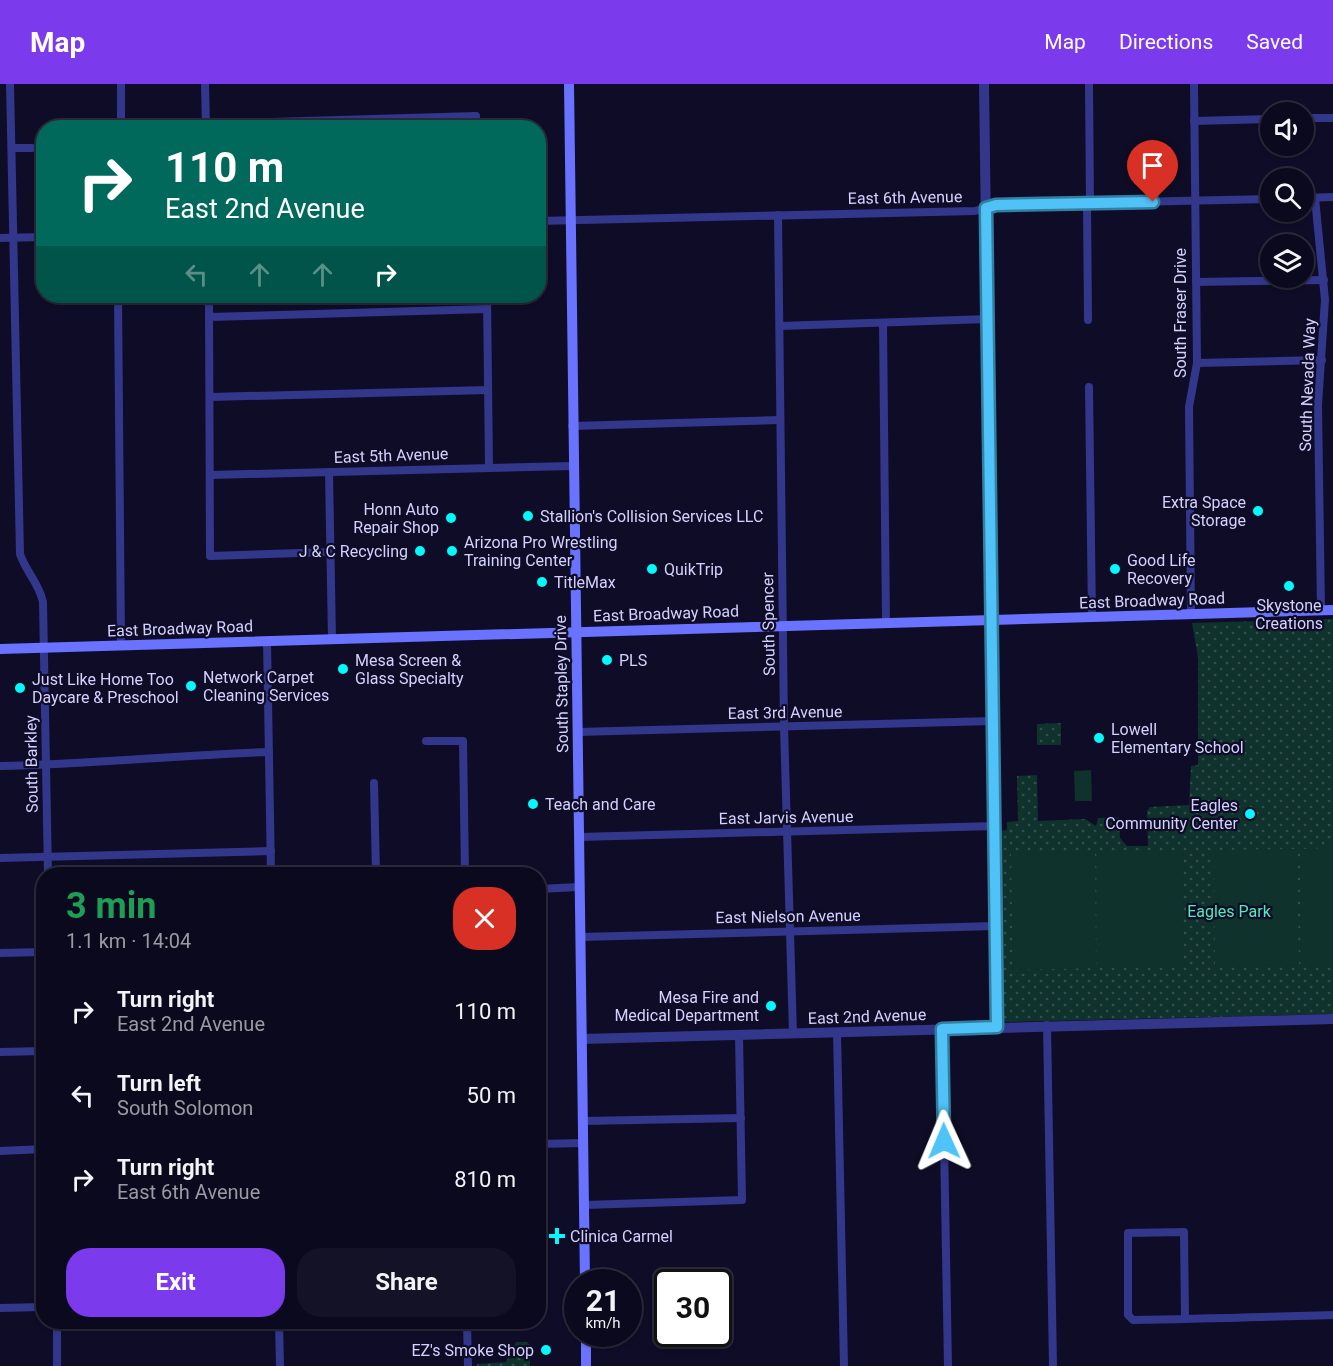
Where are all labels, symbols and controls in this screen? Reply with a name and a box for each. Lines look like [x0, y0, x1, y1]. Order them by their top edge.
text: Map [30, 26, 85, 59]
text: Map [1044, 30, 1086, 54]
text: Directions [1119, 30, 1213, 54]
text: Saved [1246, 30, 1303, 54]
map controls [1260, 102, 1314, 288]
button: sound [1260, 102, 1314, 156]
pin [1127, 140, 1178, 202]
text: 110 m [165, 143, 284, 192]
icon: right [66, 144, 144, 222]
icon: arrive [1136, 149, 1169, 182]
button: search [1260, 168, 1314, 222]
street label: East 6th Avenue [848, 187, 962, 208]
text: East 2nd Avenue [165, 193, 365, 225]
button: layers [1260, 234, 1314, 288]
street label: South Fraser Drive [1171, 248, 1190, 378]
icon: left [180, 258, 213, 291]
icon: ahead [243, 258, 276, 291]
icon: ahead [306, 258, 339, 291]
icon: right [369, 258, 402, 291]
street label: South Nevada Way [1296, 318, 1319, 452]
street label: East 5th Avenue [333, 444, 449, 467]
place label: Extra Space Storage [1162, 493, 1246, 530]
place label: Honn Auto Repair Shop [353, 500, 439, 537]
marker: Extra Space Storage [1251, 504, 1265, 518]
place label: Stallion's Collision Services LLC [540, 507, 763, 526]
marker: Stallion's Collision Services LLC [521, 509, 535, 523]
marker: Honn Auto Repair Shop [444, 511, 458, 525]
place label: Arizona Pro Wrestling Training Center [464, 533, 618, 570]
place label: J & C Recycling [299, 542, 408, 561]
marker: J & C Recycling [413, 544, 427, 558]
marker: Arizona Pro Wrestling Training Center [445, 544, 459, 558]
place label: Good Life Recovery [1127, 551, 1196, 588]
place label: QuikTrip [664, 560, 723, 579]
marker: QuikTrip [645, 562, 659, 576]
marker: Good Life Recovery [1108, 562, 1122, 576]
street label: South Spencer [758, 571, 779, 676]
place label: TitleMax [554, 573, 616, 592]
marker: TitleMax [535, 575, 549, 589]
marker: Skystone Creations [1282, 579, 1296, 593]
street label: East Broadway Road [1079, 588, 1225, 613]
place label: Skystone Creations [1255, 596, 1323, 633]
street label: East Broadway Road [593, 601, 739, 626]
street label: South Stapley Drive [551, 615, 572, 753]
street label: East Broadway Road [107, 616, 253, 641]
place label: Mesa Screen & Glass Specialty [355, 651, 464, 688]
place label: PLS [619, 651, 647, 670]
marker: PLS [600, 653, 614, 667]
marker: Mesa Screen & Glass Specialty [336, 662, 350, 676]
place label: Network Carpet Cleaning Services [203, 668, 329, 705]
place label: Just Like Home Too Daycare & Preschool [32, 670, 179, 707]
marker: Network Carpet Cleaning Services [184, 679, 198, 693]
marker: Just Like Home Too Daycare & Preschool [13, 681, 27, 695]
street label: East 3rd Avenue [727, 702, 843, 723]
street label: South Barkley [21, 715, 42, 813]
place label: Lowell Elementary School [1111, 720, 1244, 757]
marker: Lowell Elementary School [1092, 731, 1106, 745]
place label: Teach and Care [545, 795, 656, 814]
place label: Eagles Community Center [1105, 796, 1239, 833]
marker: Teach and Care [526, 797, 540, 811]
street label: East Jarvis Avenue [719, 807, 853, 828]
marker: Eagles Community Center [1243, 807, 1257, 821]
text: 3 min [66, 885, 157, 927]
button: close [453, 887, 516, 950]
park label: Eagles Park [1187, 902, 1272, 921]
street label: East Nielson Avenue [715, 906, 861, 927]
text: 1.1 km · 14:04 [66, 929, 191, 953]
text: Turn right [117, 987, 214, 1012]
place label: Mesa Fire and Medical Department [614, 988, 759, 1025]
icon: right [66, 995, 99, 1028]
text: 110 m [454, 999, 516, 1024]
marker: Mesa Fire and Medical Department [764, 999, 778, 1013]
street label: East 2nd Avenue [808, 1005, 927, 1028]
text: East 2nd Avenue [117, 1012, 265, 1036]
text: Turn left [117, 1071, 201, 1096]
icon: left [66, 1079, 99, 1112]
text: 50 m [467, 1083, 516, 1108]
text: South Solomon [117, 1096, 253, 1120]
position arrow [912, 1109, 976, 1173]
text: Turn right [117, 1155, 214, 1180]
icon: right [66, 1163, 99, 1196]
text: 810 m [454, 1167, 516, 1192]
text: East 6th Avenue [117, 1180, 260, 1204]
marker: Clinica Carmel [548, 1227, 566, 1245]
place label: Clinica Carmel [570, 1227, 673, 1246]
button: Exit [66, 1248, 285, 1317]
button: Share [297, 1248, 516, 1317]
speed limit sign: 30 [654, 1269, 732, 1347]
text: 21 [586, 1283, 620, 1318]
text: km/h [585, 1314, 621, 1332]
place label: EZ's Smoke Shop [411, 1341, 534, 1360]
marker: EZ's Smoke Shop [539, 1343, 553, 1357]

